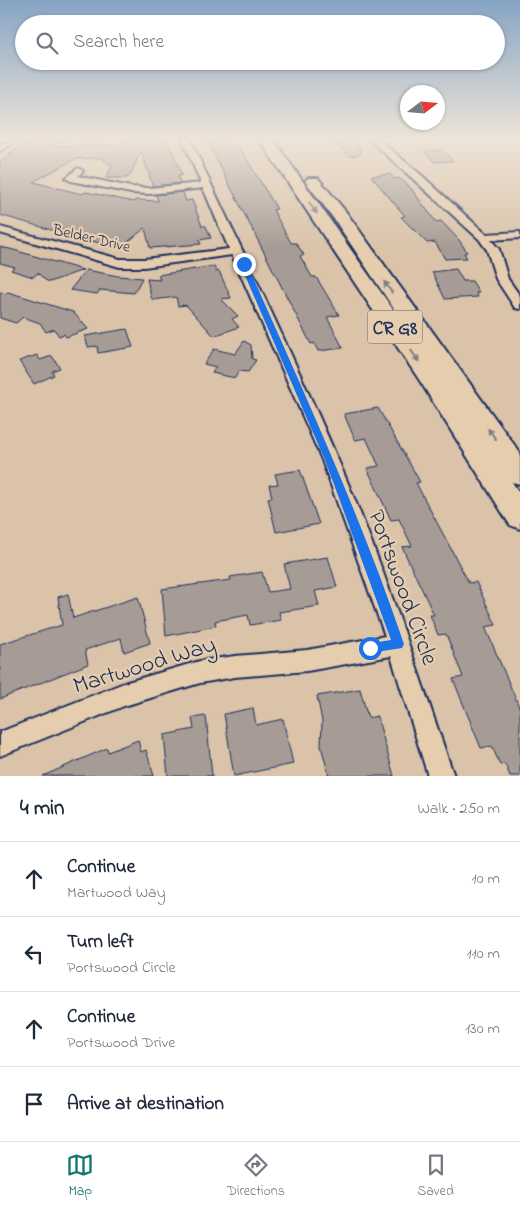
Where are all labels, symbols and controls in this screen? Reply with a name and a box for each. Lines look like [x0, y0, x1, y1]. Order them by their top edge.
search box [15, 15, 505, 70]
icon: search [33, 29, 61, 57]
text: Search here [73, 29, 164, 56]
north arrow [400, 85, 445, 130]
one-way arrow [308, 201, 318, 215]
street label: Belder Drive [49, 218, 134, 260]
route end [233, 253, 256, 276]
one-way arrow [383, 280, 393, 293]
road number: CR G8 [368, 311, 422, 344]
one-way arrow [410, 349, 420, 363]
one-way arrow [487, 427, 497, 441]
street label: Portswood Circle [357, 505, 446, 671]
street label: Martwood Way [69, 628, 221, 706]
route start [359, 637, 382, 660]
text: 4 min [20, 794, 64, 824]
text: Walk · 250 m [417, 797, 500, 821]
text: Continue [67, 854, 135, 881]
icon: ahead [20, 865, 48, 893]
text: 10 m [472, 867, 500, 891]
text: Martwood Way [67, 881, 166, 905]
text: Turn left [67, 929, 134, 956]
icon: left [20, 940, 48, 968]
text: 110 m [466, 942, 500, 966]
text: Portswood Circle [67, 956, 176, 980]
text: Continue [67, 1004, 135, 1031]
icon: ahead [20, 1015, 48, 1043]
text: 130 m [465, 1017, 500, 1041]
text: Portswood Drive [67, 1031, 175, 1055]
icon: arrive [20, 1090, 48, 1118]
text: Arrive at destination [67, 1091, 224, 1118]
tab: Map [66, 1151, 94, 1202]
tab: Directions [227, 1151, 285, 1202]
tab: Saved [417, 1151, 454, 1202]

